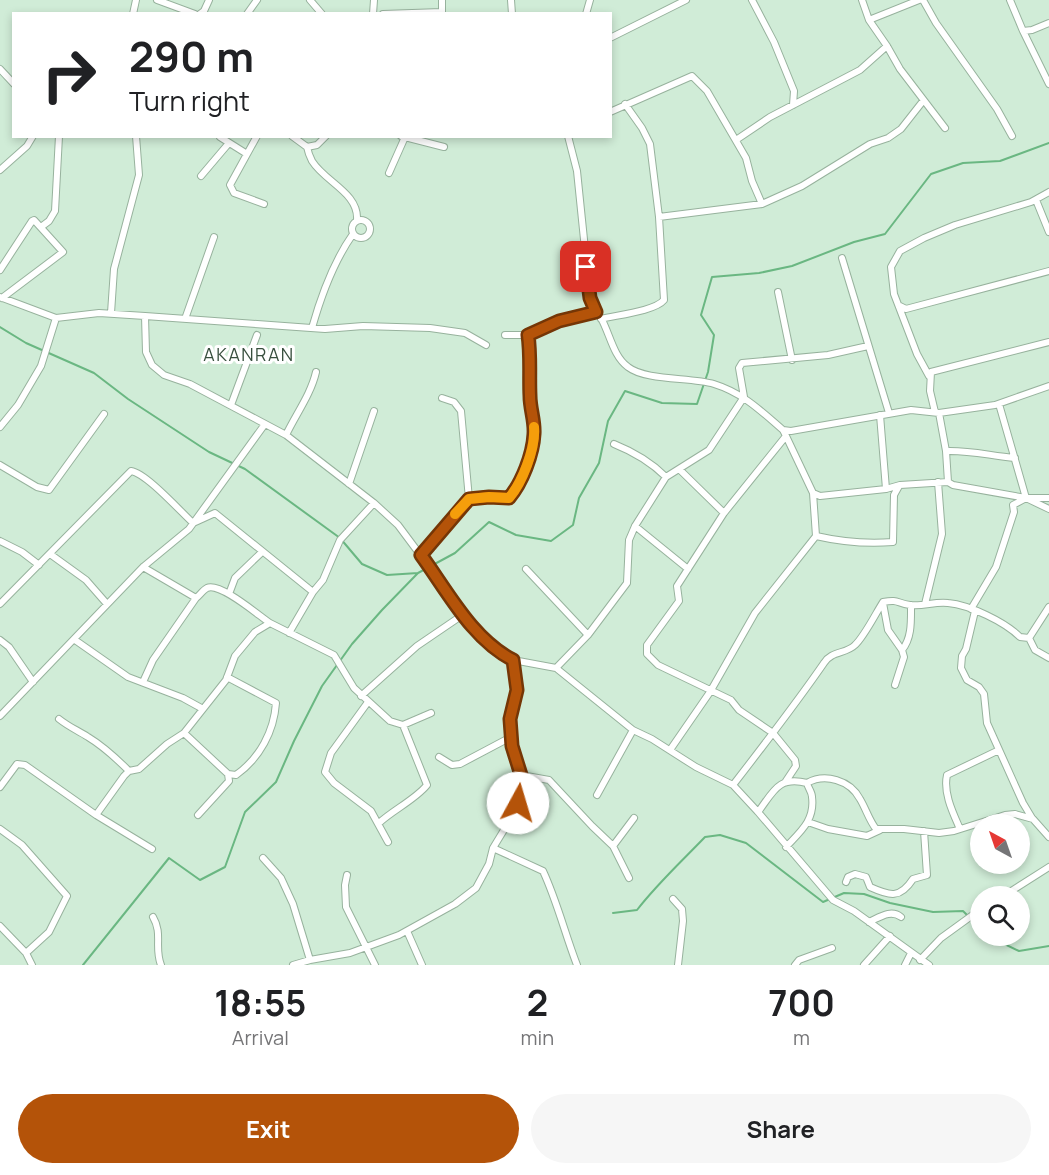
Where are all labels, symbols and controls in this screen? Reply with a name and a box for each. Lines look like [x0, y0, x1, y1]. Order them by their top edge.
text: 290 m [129, 27, 254, 85]
icon: right [30, 36, 108, 114]
text: Turn right [129, 82, 250, 119]
pin [560, 241, 611, 292]
icon: arrive [569, 250, 602, 283]
district label: AKANRAN [203, 342, 295, 366]
position arrow [486, 771, 550, 835]
north arrow [970, 814, 1030, 874]
map controls [970, 814, 1030, 946]
button: search [970, 886, 1030, 946]
text: 18:55 [214, 978, 306, 1027]
text: 2 [527, 978, 548, 1027]
text: 700 [768, 978, 835, 1027]
text: Arrival [232, 1024, 289, 1051]
text: min [521, 1024, 554, 1051]
text: m [793, 1024, 810, 1051]
button: Exit [18, 1094, 519, 1163]
button: Share [531, 1094, 1031, 1163]

